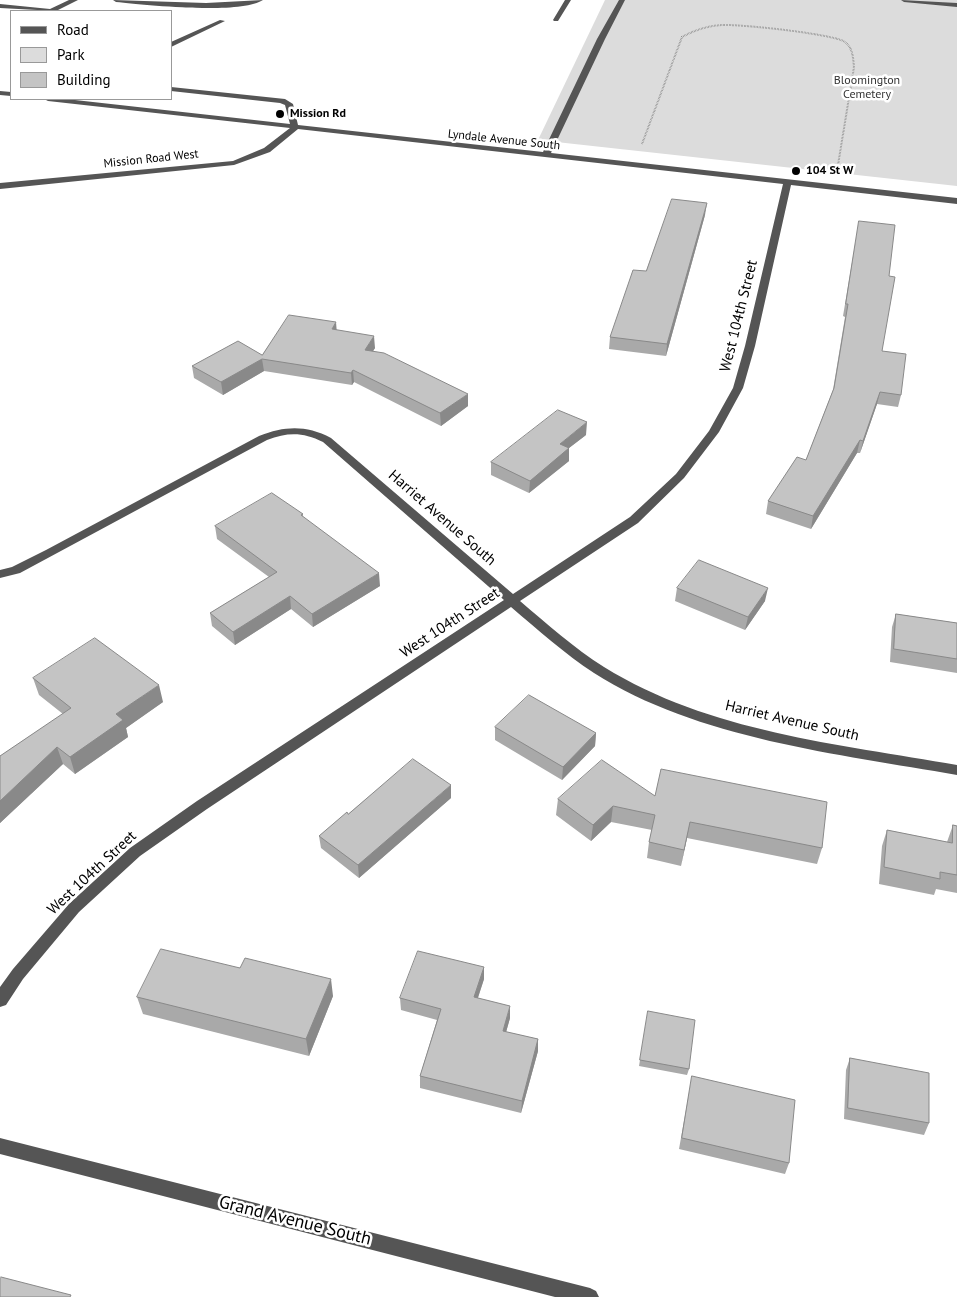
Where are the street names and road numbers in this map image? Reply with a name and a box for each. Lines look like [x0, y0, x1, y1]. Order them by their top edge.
street label: Lyndale Avenue South [447, 127, 561, 153]
street label: Mission Road West [103, 147, 199, 171]
street label: West 104th Street [716, 258, 762, 374]
street label: Harriet Avenue South [385, 466, 499, 570]
street label: West 104th Street [397, 584, 503, 662]
street label: Harriet Avenue South [723, 697, 861, 745]
street label: West 104th Street [44, 827, 140, 919]
street label: Grand Avenue South [217, 1192, 373, 1250]

